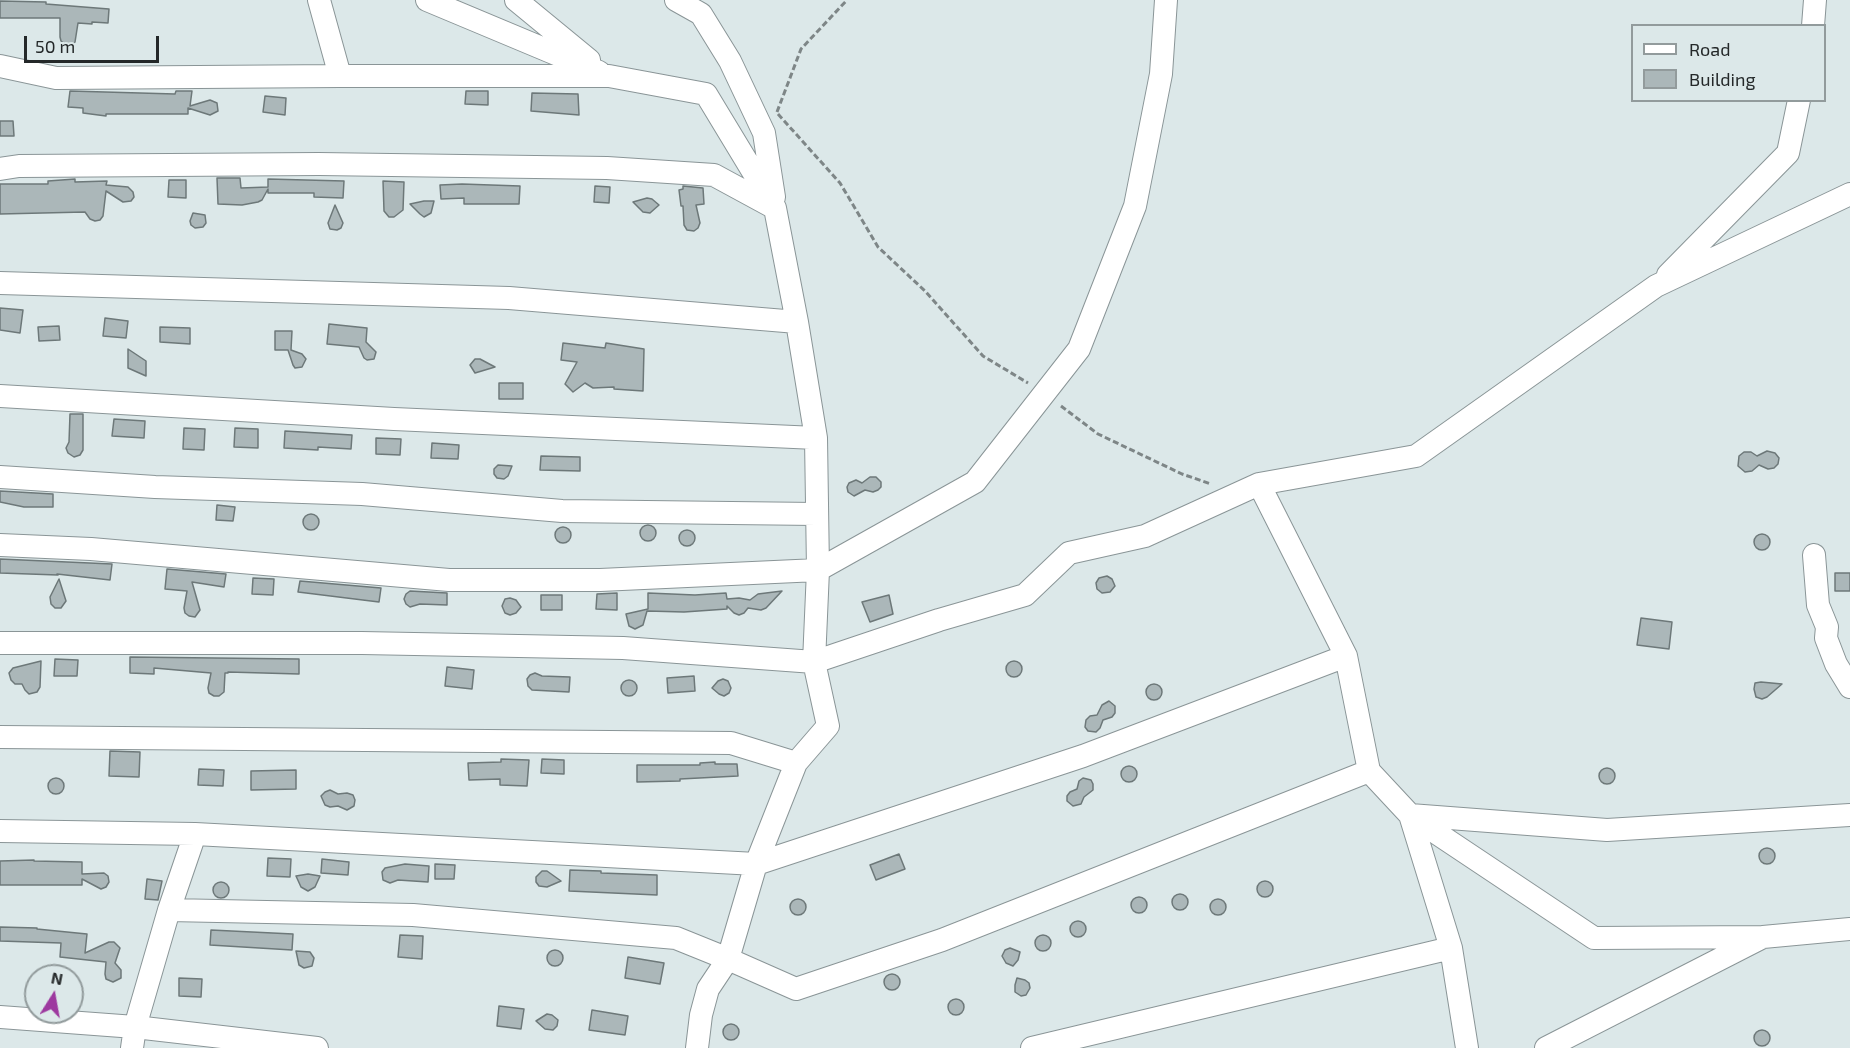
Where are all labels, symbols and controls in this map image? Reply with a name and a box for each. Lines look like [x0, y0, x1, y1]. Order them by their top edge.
scale bar [27, 24, 162, 62]
legend [1631, 24, 1826, 102]
text: 50 m [35, 35, 75, 57]
text: Road [1689, 38, 1730, 60]
text: Building [1689, 68, 1756, 90]
north arrow [24, 964, 84, 1024]
text: N [50, 967, 65, 988]

